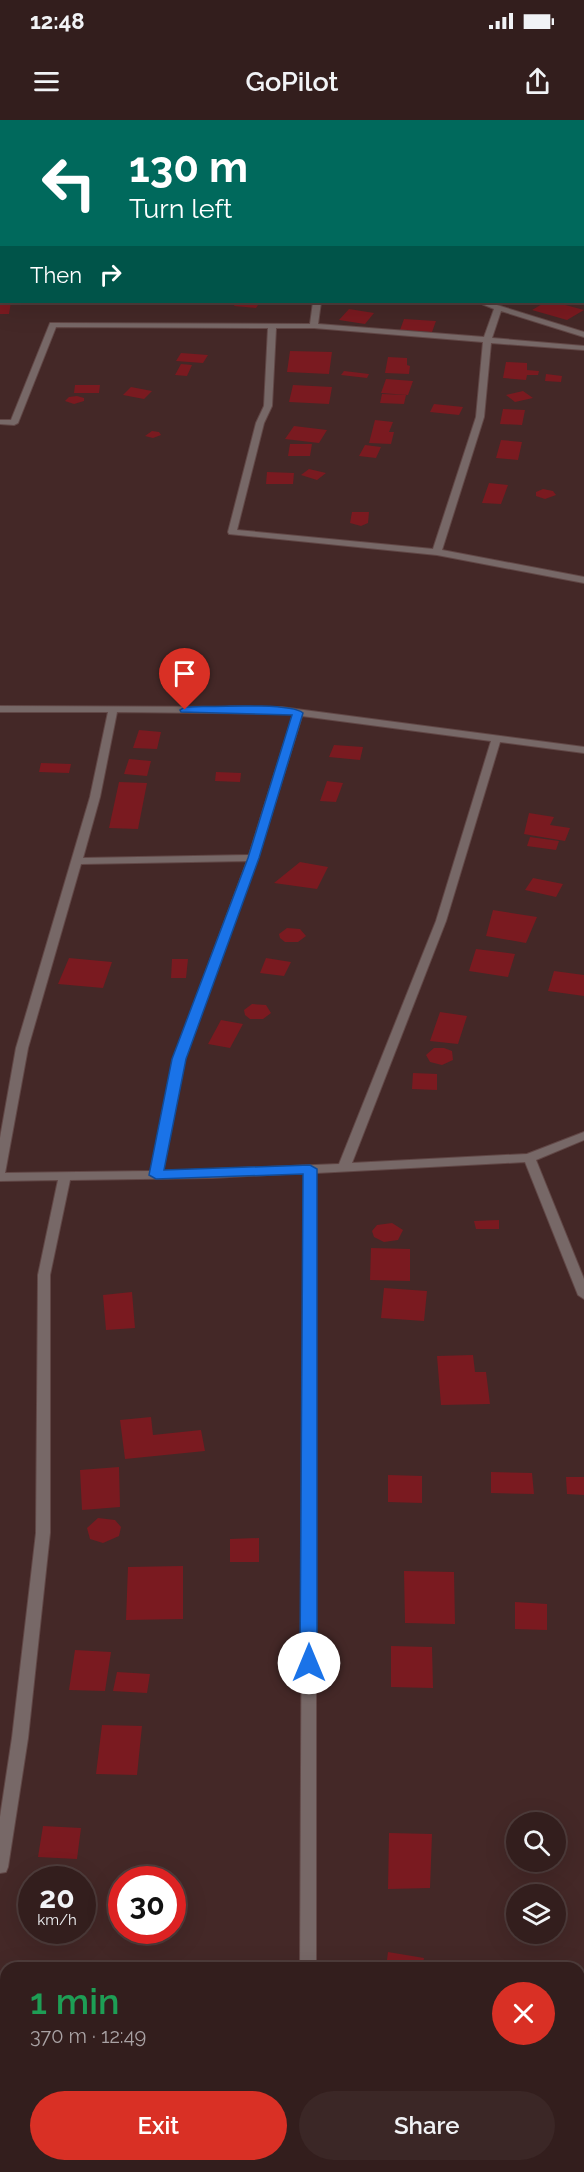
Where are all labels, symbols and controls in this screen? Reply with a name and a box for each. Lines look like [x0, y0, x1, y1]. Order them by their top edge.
text: 12:48 [30, 8, 85, 34]
icon: menu [30, 65, 63, 98]
icon: share [521, 65, 554, 98]
text: GoPilot [246, 66, 338, 97]
text: 130 m [129, 143, 248, 192]
icon: left [30, 144, 108, 222]
text: Turn left [129, 193, 232, 224]
icon: right [94, 258, 127, 291]
text: Then [30, 262, 82, 288]
pin [159, 648, 210, 710]
icon: arrive [168, 657, 201, 690]
position arrow [277, 1631, 341, 1695]
map controls [506, 1812, 566, 1944]
button: search [506, 1812, 566, 1872]
speed limit sign: 30 [108, 1866, 186, 1944]
text: 20 [39, 1880, 75, 1915]
button: layers [506, 1884, 566, 1944]
text: km/h [37, 1911, 77, 1929]
text: 1 min [30, 1980, 119, 2022]
button: close [492, 1982, 555, 2045]
text: 370 m · 12:49 [30, 2024, 146, 2048]
button: Exit [30, 2091, 287, 2160]
button: Share [299, 2091, 555, 2160]

